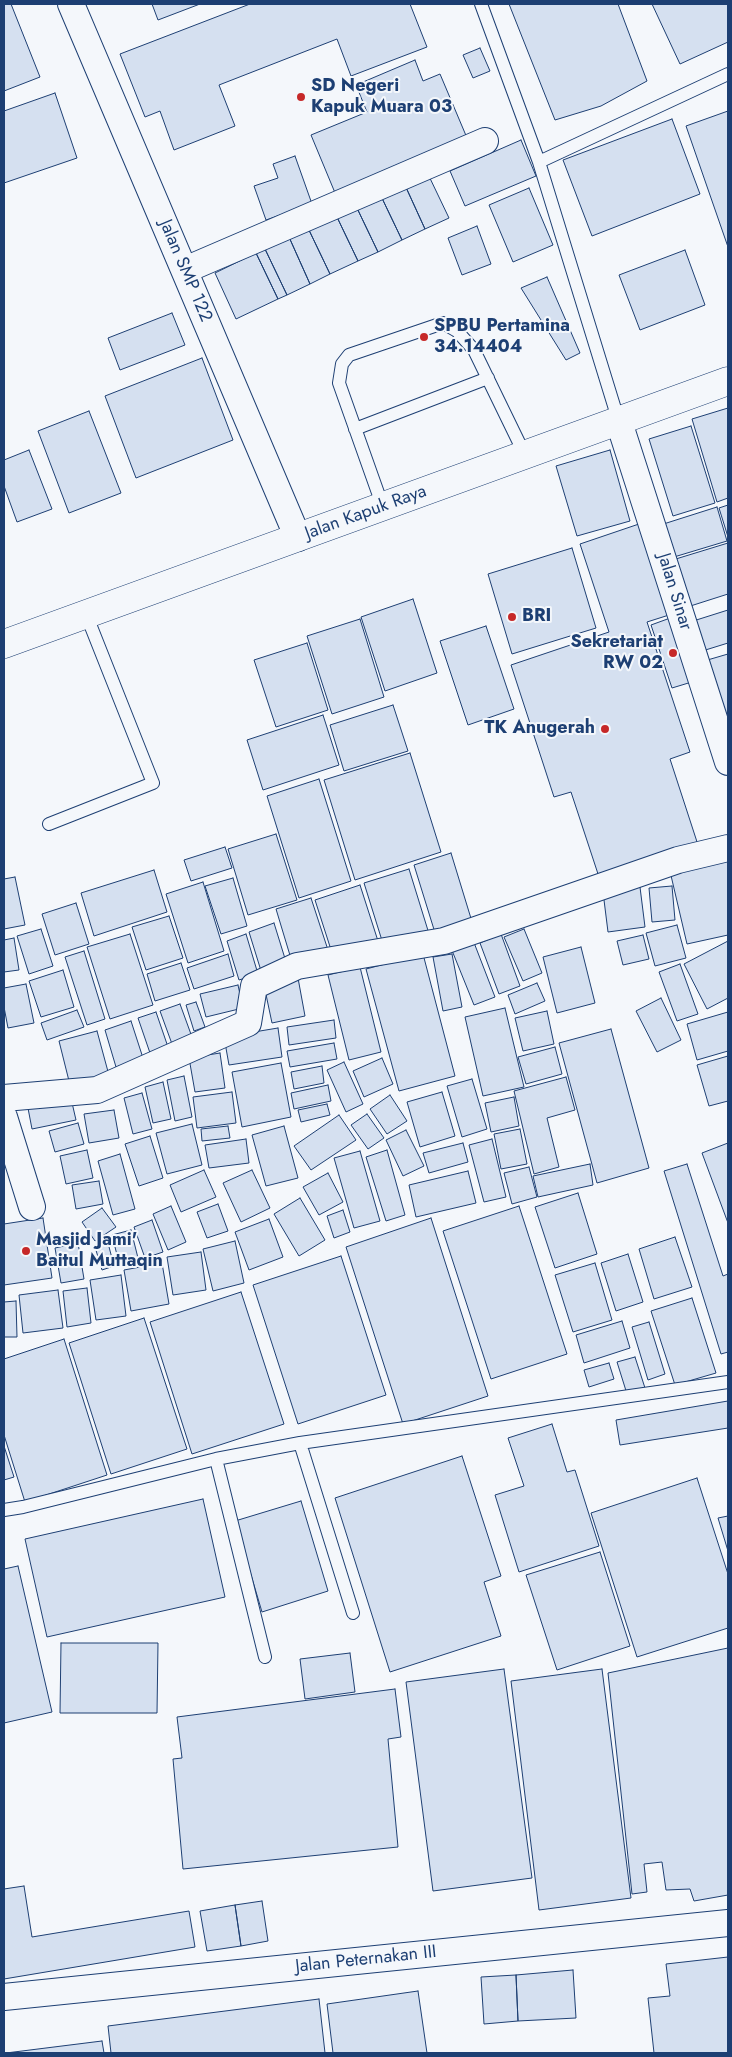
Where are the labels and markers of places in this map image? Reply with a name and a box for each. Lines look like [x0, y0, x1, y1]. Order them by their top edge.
place label: SD Negeri Kapuk Muara 03 [311, 76, 452, 118]
marker: SD Negeri Kapuk Muara 03 [295, 91, 307, 103]
place label: SPBU Pertamina 34.14404 [434, 316, 570, 358]
marker: SPBU Pertamina 34.14404 [418, 331, 430, 343]
place label: BRI [522, 606, 551, 628]
marker: BRI [506, 611, 518, 623]
place label: Sekretariat RW 02 [570, 632, 663, 674]
marker: Sekretariat RW 02 [667, 647, 679, 659]
place label: TK Anugerah [484, 718, 595, 740]
marker: TK Anugerah [599, 723, 611, 735]
place label: Masjid Jami' Baitul Muttaqin [36, 1230, 163, 1272]
marker: Masjid Jami' Baitul Muttaqin [20, 1245, 32, 1257]

